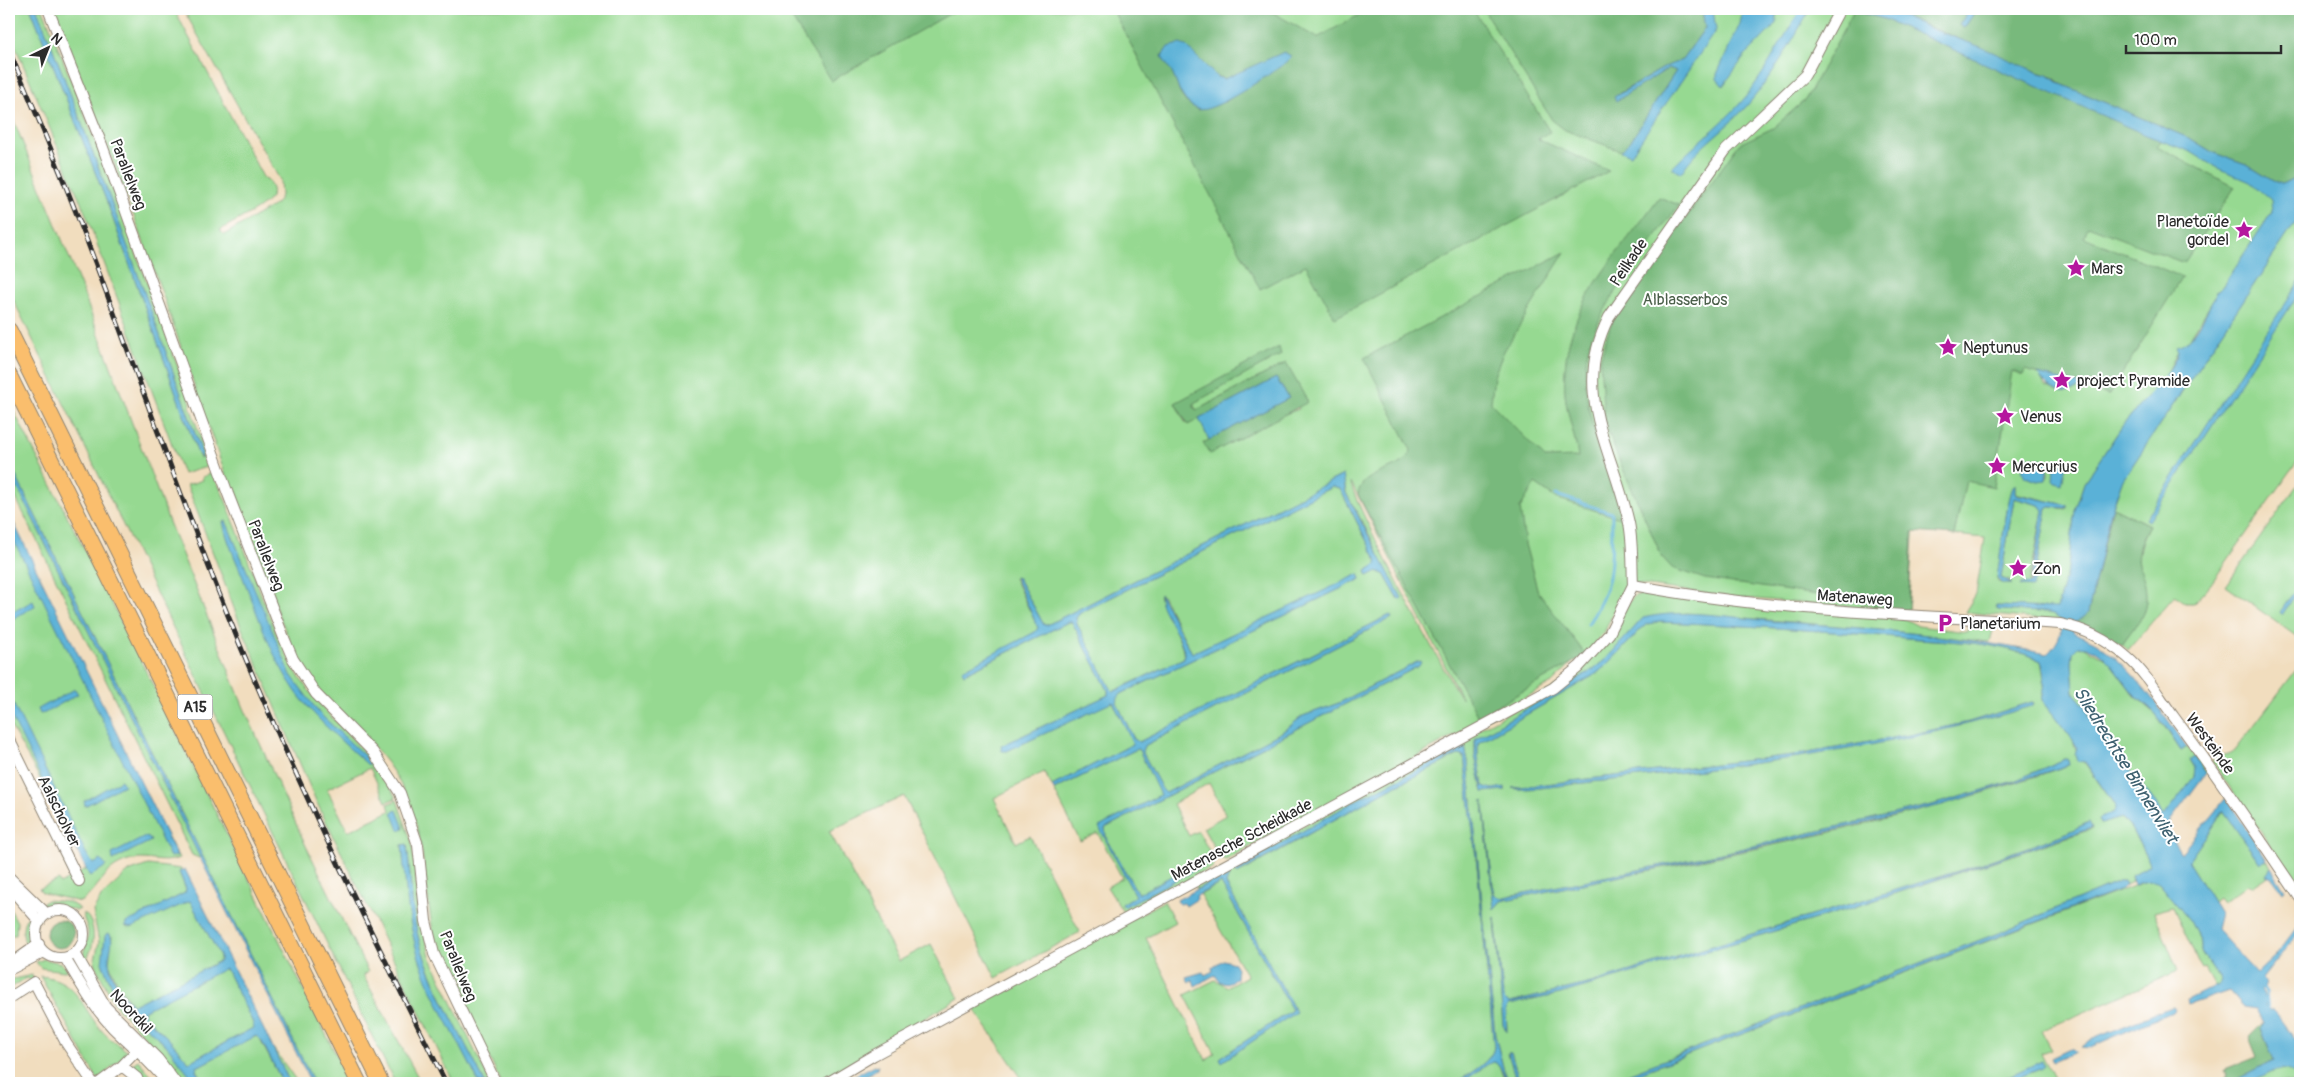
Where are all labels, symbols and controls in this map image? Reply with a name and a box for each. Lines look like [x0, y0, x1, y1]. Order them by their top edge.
north arrow [22, 22, 72, 72]
scale bar [2126, 22, 2282, 54]
text: N [47, 29, 66, 48]
text: 100 m [2134, 31, 2177, 50]
street label: Parallelweg [105, 136, 151, 213]
place label: Planetoïde gordel [2156, 212, 2229, 250]
place icon: Planetoïde gordel [2233, 219, 2255, 241]
street label: Peilkade [1606, 235, 1652, 290]
place icon: Mars [2065, 257, 2087, 279]
place label: Mars [2091, 259, 2123, 279]
park label: Alblasserbos [1643, 290, 1727, 310]
place icon: Neptunus [1937, 336, 1959, 358]
place label: Neptunus [1963, 338, 2028, 358]
place icon: project Pyramide [2051, 369, 2073, 391]
place label: project Pyramide [2077, 371, 2190, 391]
place icon: Venus [1994, 405, 2016, 427]
place label: Venus [2020, 407, 2061, 427]
place icon: Mercurius [1986, 455, 2008, 477]
place label: Mercurius [2012, 457, 2077, 477]
street label: Parallelweg [243, 517, 289, 594]
place icon: Zon [2007, 557, 2029, 579]
place label: Zon [2033, 559, 2061, 579]
street label: Matenaweg [1816, 585, 1893, 611]
parking icon: Planetarium [1934, 612, 1956, 634]
place label: Planetarium [1960, 614, 2041, 634]
water label: Sliedrechtse Binnenvliet [2068, 683, 2184, 849]
road number: A15 [178, 694, 212, 720]
street label: Westeinde [2181, 709, 2239, 778]
street label: Aalscholver [33, 772, 85, 851]
street label: Matenasche Scheidkade [1168, 794, 1315, 885]
street label: Parallelweg [435, 928, 481, 1005]
street label: Noordkil [105, 985, 157, 1038]

